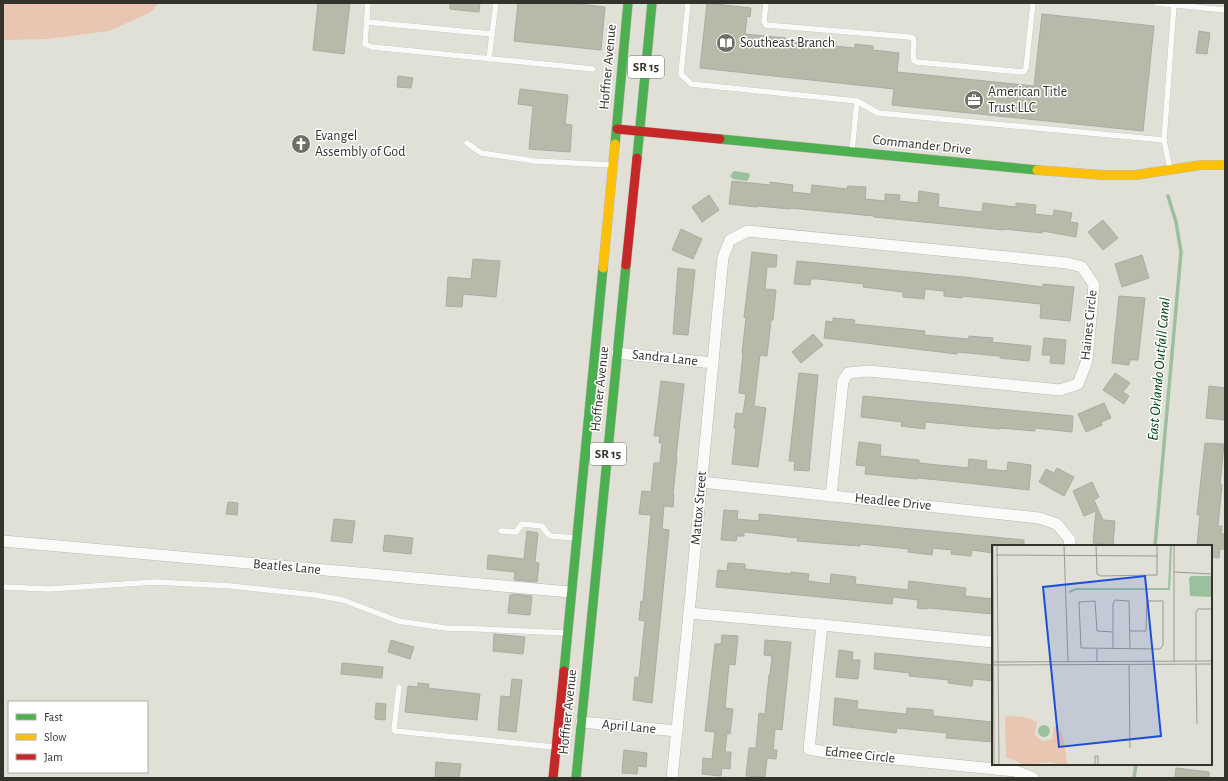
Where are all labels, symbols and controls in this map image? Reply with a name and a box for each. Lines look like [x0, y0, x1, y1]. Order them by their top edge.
street label: Hoffner Avenue [597, 24, 619, 110]
library icon: Southeast Branch [715, 32, 737, 54]
place label: Southeast Branch [740, 36, 835, 50]
road number: SR 15 [628, 56, 664, 78]
place label: American Title Trust LLC [988, 85, 1067, 115]
office icon: American Title Trust LLC [963, 89, 985, 111]
place label: Evangel Assembly of God [315, 129, 405, 159]
church icon: Evangel Assembly of God [290, 133, 312, 155]
street label: Commander Drive [872, 133, 972, 157]
street label: Haines Circle [1078, 289, 1100, 361]
water label: East Orlando Outfall Canal [1145, 296, 1173, 441]
street label: Hoffner Avenue [589, 346, 611, 432]
street label: Sandra Lane [631, 348, 699, 368]
road number: SR 15 [590, 443, 626, 465]
street label: Mattox Street [689, 470, 709, 546]
street label: Headlee Drive [854, 491, 932, 513]
inset map [992, 545, 1212, 765]
street label: Beatles Lane [253, 557, 321, 577]
street label: Hoffner Avenue [557, 669, 579, 755]
legend [8, 701, 148, 773]
text: Fast [44, 711, 63, 723]
street label: April Lane [601, 718, 657, 736]
text: Slow [44, 731, 66, 743]
street label: Edmee Circle [824, 744, 896, 766]
text: Jam [44, 751, 63, 763]

